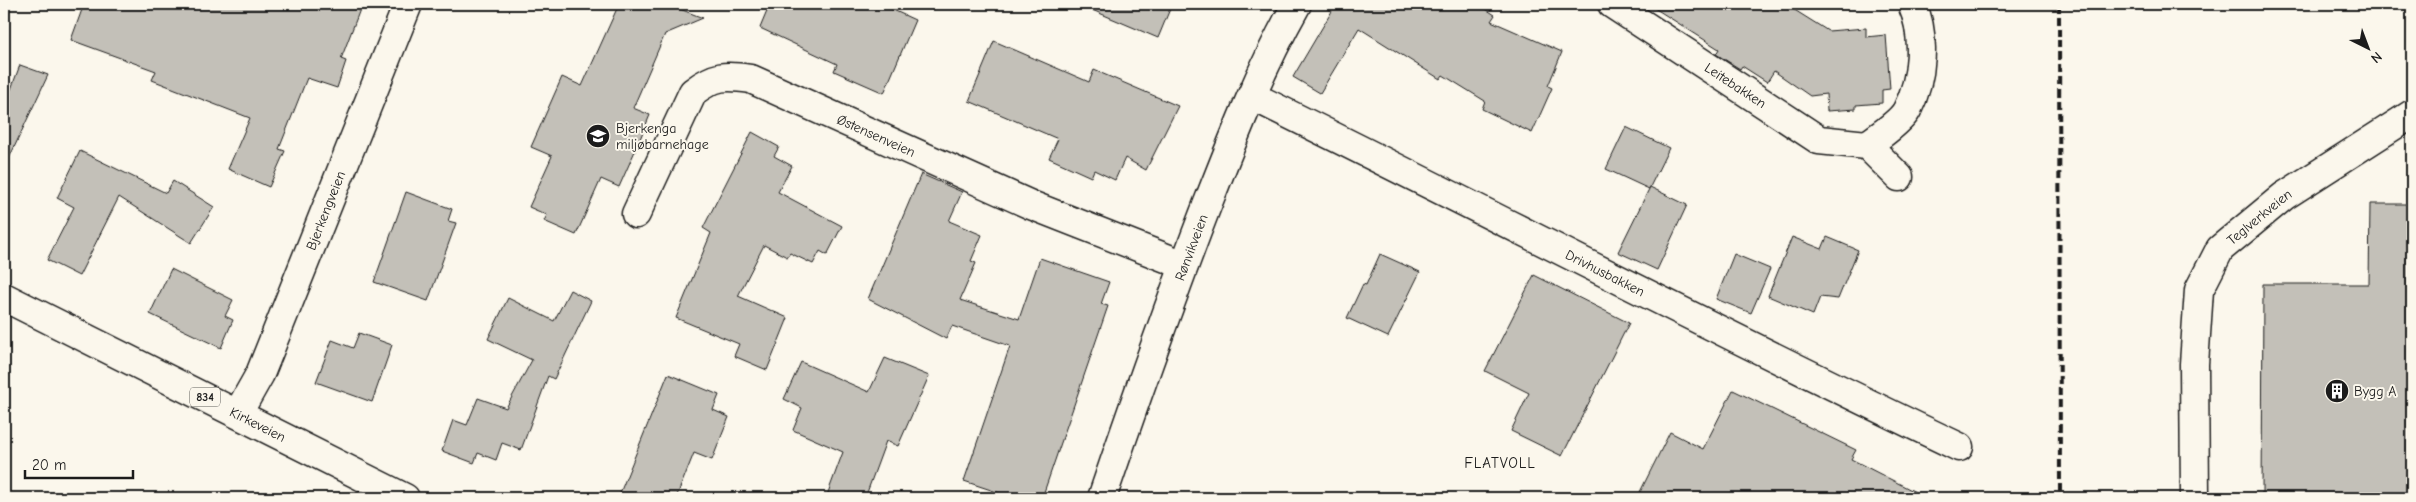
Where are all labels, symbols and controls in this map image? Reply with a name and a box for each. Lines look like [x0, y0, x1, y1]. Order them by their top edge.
north arrow [2344, 22, 2394, 72]
text: N [2367, 48, 2385, 67]
street label: Leitebakken [1701, 59, 1769, 112]
street label: Østensenveien [834, 111, 918, 161]
place label: Bjerkenga miljøbarnehage [616, 120, 709, 153]
school or university icon: Bjerkenga miljøbarnehage [585, 123, 611, 149]
street label: Bjerkengveien [302, 169, 349, 253]
street label: Teglverkveien [2223, 185, 2295, 249]
street label: Rønvikveien [1171, 212, 1212, 283]
street label: Drivhusbakken [1562, 246, 1648, 300]
building icon: Bygg A [2324, 378, 2350, 404]
place label: Bygg A [2354, 383, 2396, 400]
road number: 834 [190, 388, 220, 407]
street label: Kirkeveien [227, 404, 289, 446]
scale bar [25, 447, 132, 479]
district label: FLATVOLL [1464, 454, 1536, 472]
text: 20 m [32, 456, 66, 474]

